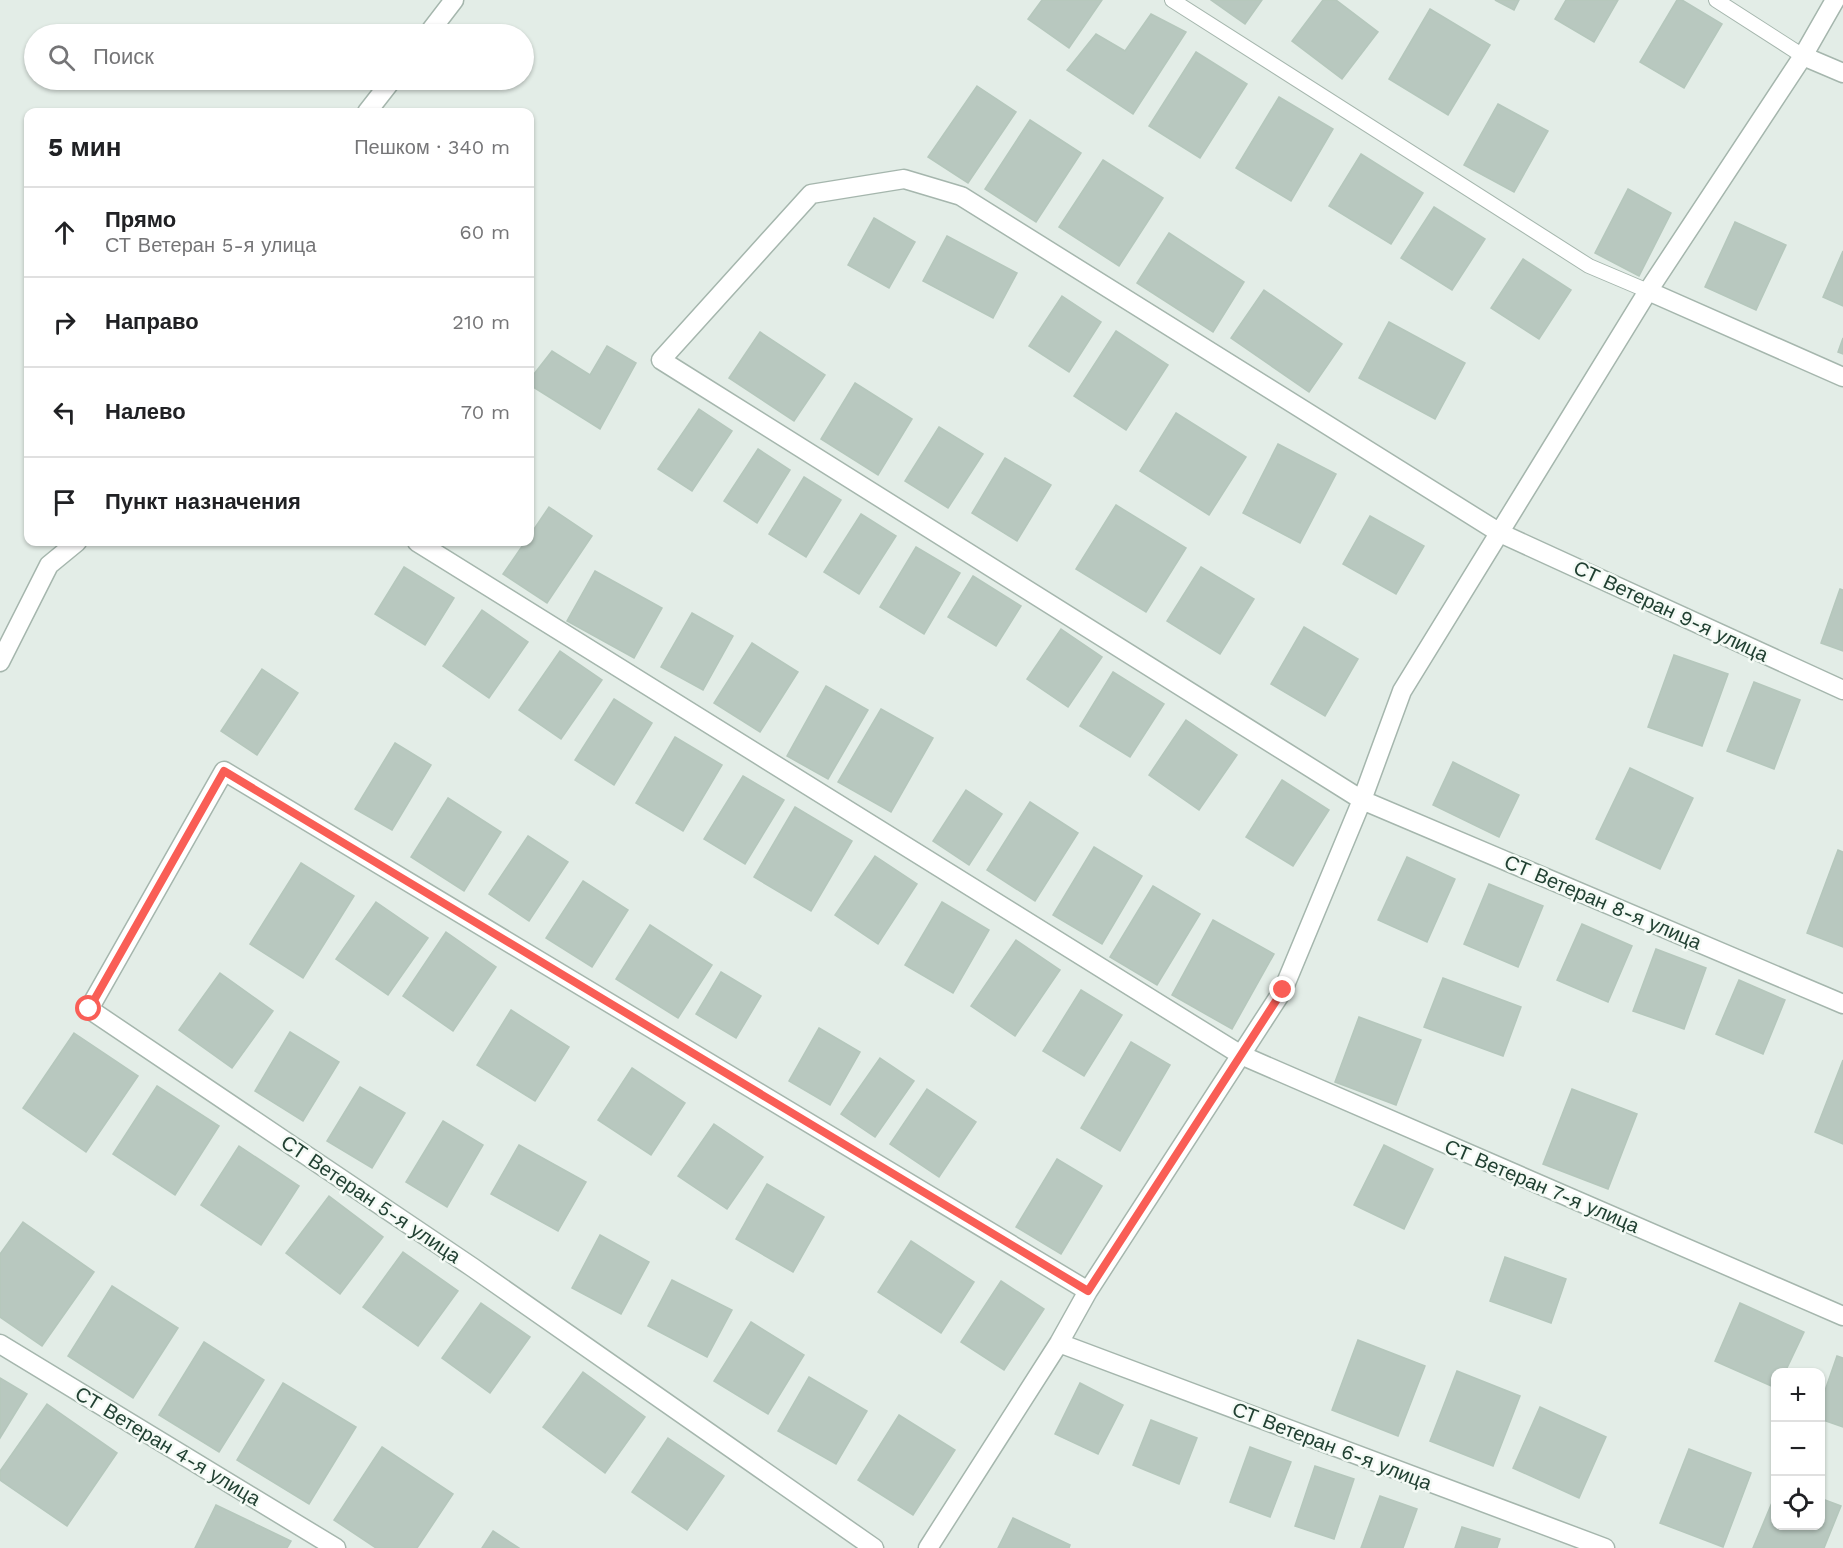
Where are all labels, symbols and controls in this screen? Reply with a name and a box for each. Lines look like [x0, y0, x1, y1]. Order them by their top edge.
search box [24, 24, 534, 90]
icon: search [45, 41, 78, 74]
text: Поиск [93, 44, 154, 69]
text: 5 мин [48, 132, 122, 162]
text: Пешком · 340 m [354, 135, 510, 159]
text: Прямо [105, 207, 176, 232]
icon: ahead [48, 216, 81, 249]
text: 60 m [460, 220, 510, 244]
text: СТ Ветеран 5-я улица [105, 233, 316, 257]
icon: right [48, 306, 81, 339]
text: Направо [105, 309, 199, 334]
text: 210 m [452, 310, 510, 334]
icon: left [48, 396, 81, 429]
text: Налево [105, 399, 186, 424]
text: 70 m [461, 400, 510, 424]
icon: arrive [48, 486, 81, 519]
text: Пункт назначения [105, 489, 301, 514]
street label: СТ Ветеран 9-я улица [1570, 555, 1773, 667]
street label: СТ Ветеран 8-я улица [1501, 850, 1706, 955]
route end [1269, 976, 1295, 1002]
route start [75, 995, 101, 1021]
street label: СТ Ветеран 5-я улица [277, 1130, 466, 1269]
street label: СТ Ветеран 7-я улица [1441, 1134, 1644, 1238]
map controls [1771, 1368, 1825, 1530]
button: + [1771, 1368, 1825, 1422]
street label: СТ Ветеран 4-я улица [71, 1381, 266, 1511]
street label: СТ Ветеран 6-я улица [1229, 1397, 1436, 1495]
button: − [1771, 1422, 1825, 1476]
button: locate [1771, 1476, 1825, 1530]

